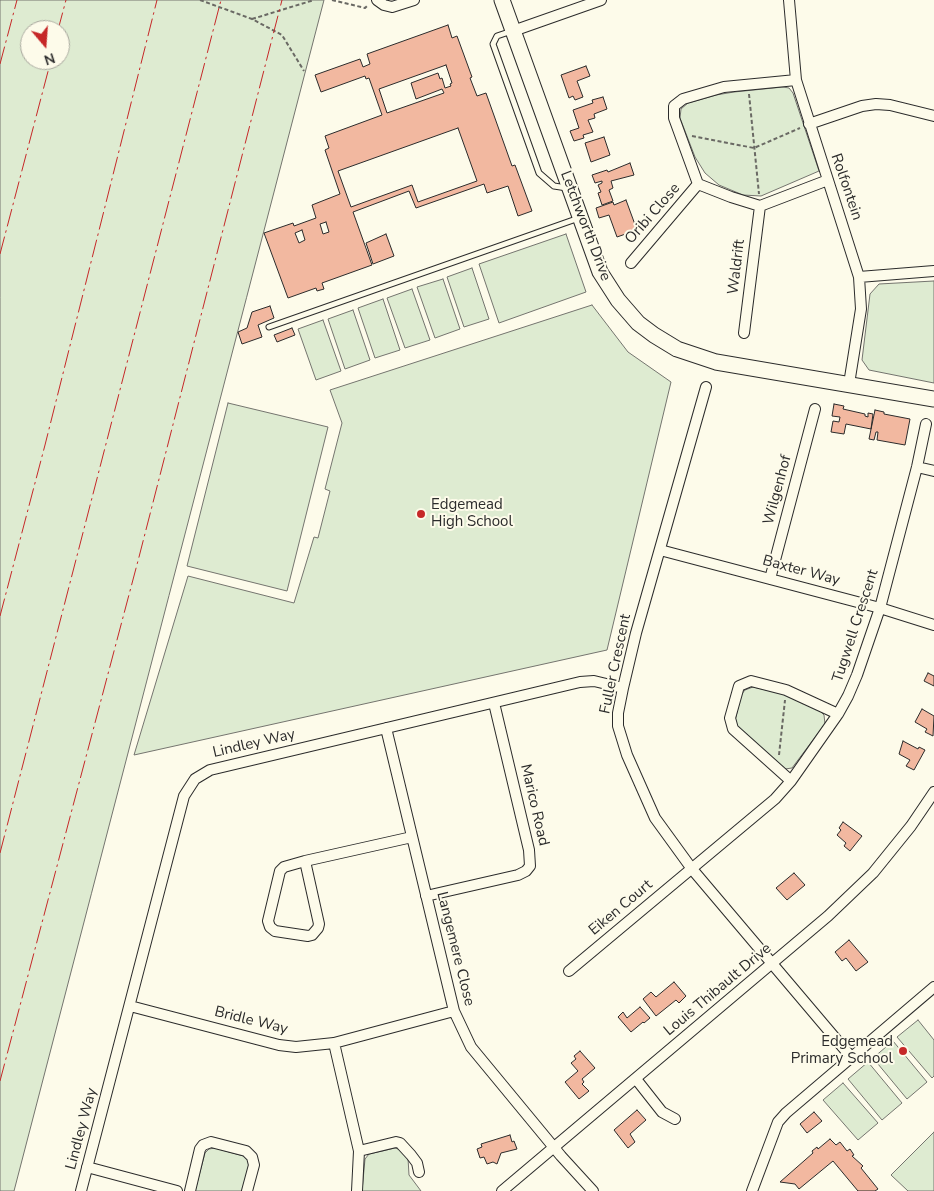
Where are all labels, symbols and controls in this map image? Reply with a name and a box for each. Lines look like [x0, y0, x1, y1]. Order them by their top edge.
north arrow [20, 20, 70, 70]
text: N [42, 48, 57, 69]
street label: Rolfontein [826, 151, 866, 223]
street label: Letchworth Drive [556, 168, 614, 284]
street label: Oribi Close [622, 180, 684, 248]
street label: Waldrift [725, 238, 749, 296]
street label: Wilgenhof [760, 453, 796, 527]
place label: Edgemead High School [431, 496, 513, 531]
marker: Edgemead High School [415, 508, 427, 520]
street label: Baxter Way [760, 552, 842, 590]
street label: Tugwell Crescent [829, 567, 883, 685]
street label: Fuller Crescent [597, 612, 635, 716]
street label: Lindley Way [211, 726, 297, 762]
street label: Marico Road [516, 762, 552, 848]
street label: Eiken Court [586, 876, 656, 940]
street label: Langemere Close [432, 890, 478, 1008]
street label: Louis Thibault Drive [661, 940, 775, 1040]
street label: Bridle Way [212, 1003, 290, 1039]
place label: Edgemead Primary School [791, 1033, 893, 1068]
marker: Edgemead Primary School [897, 1045, 909, 1057]
street label: Lindley Way [62, 1086, 102, 1172]

